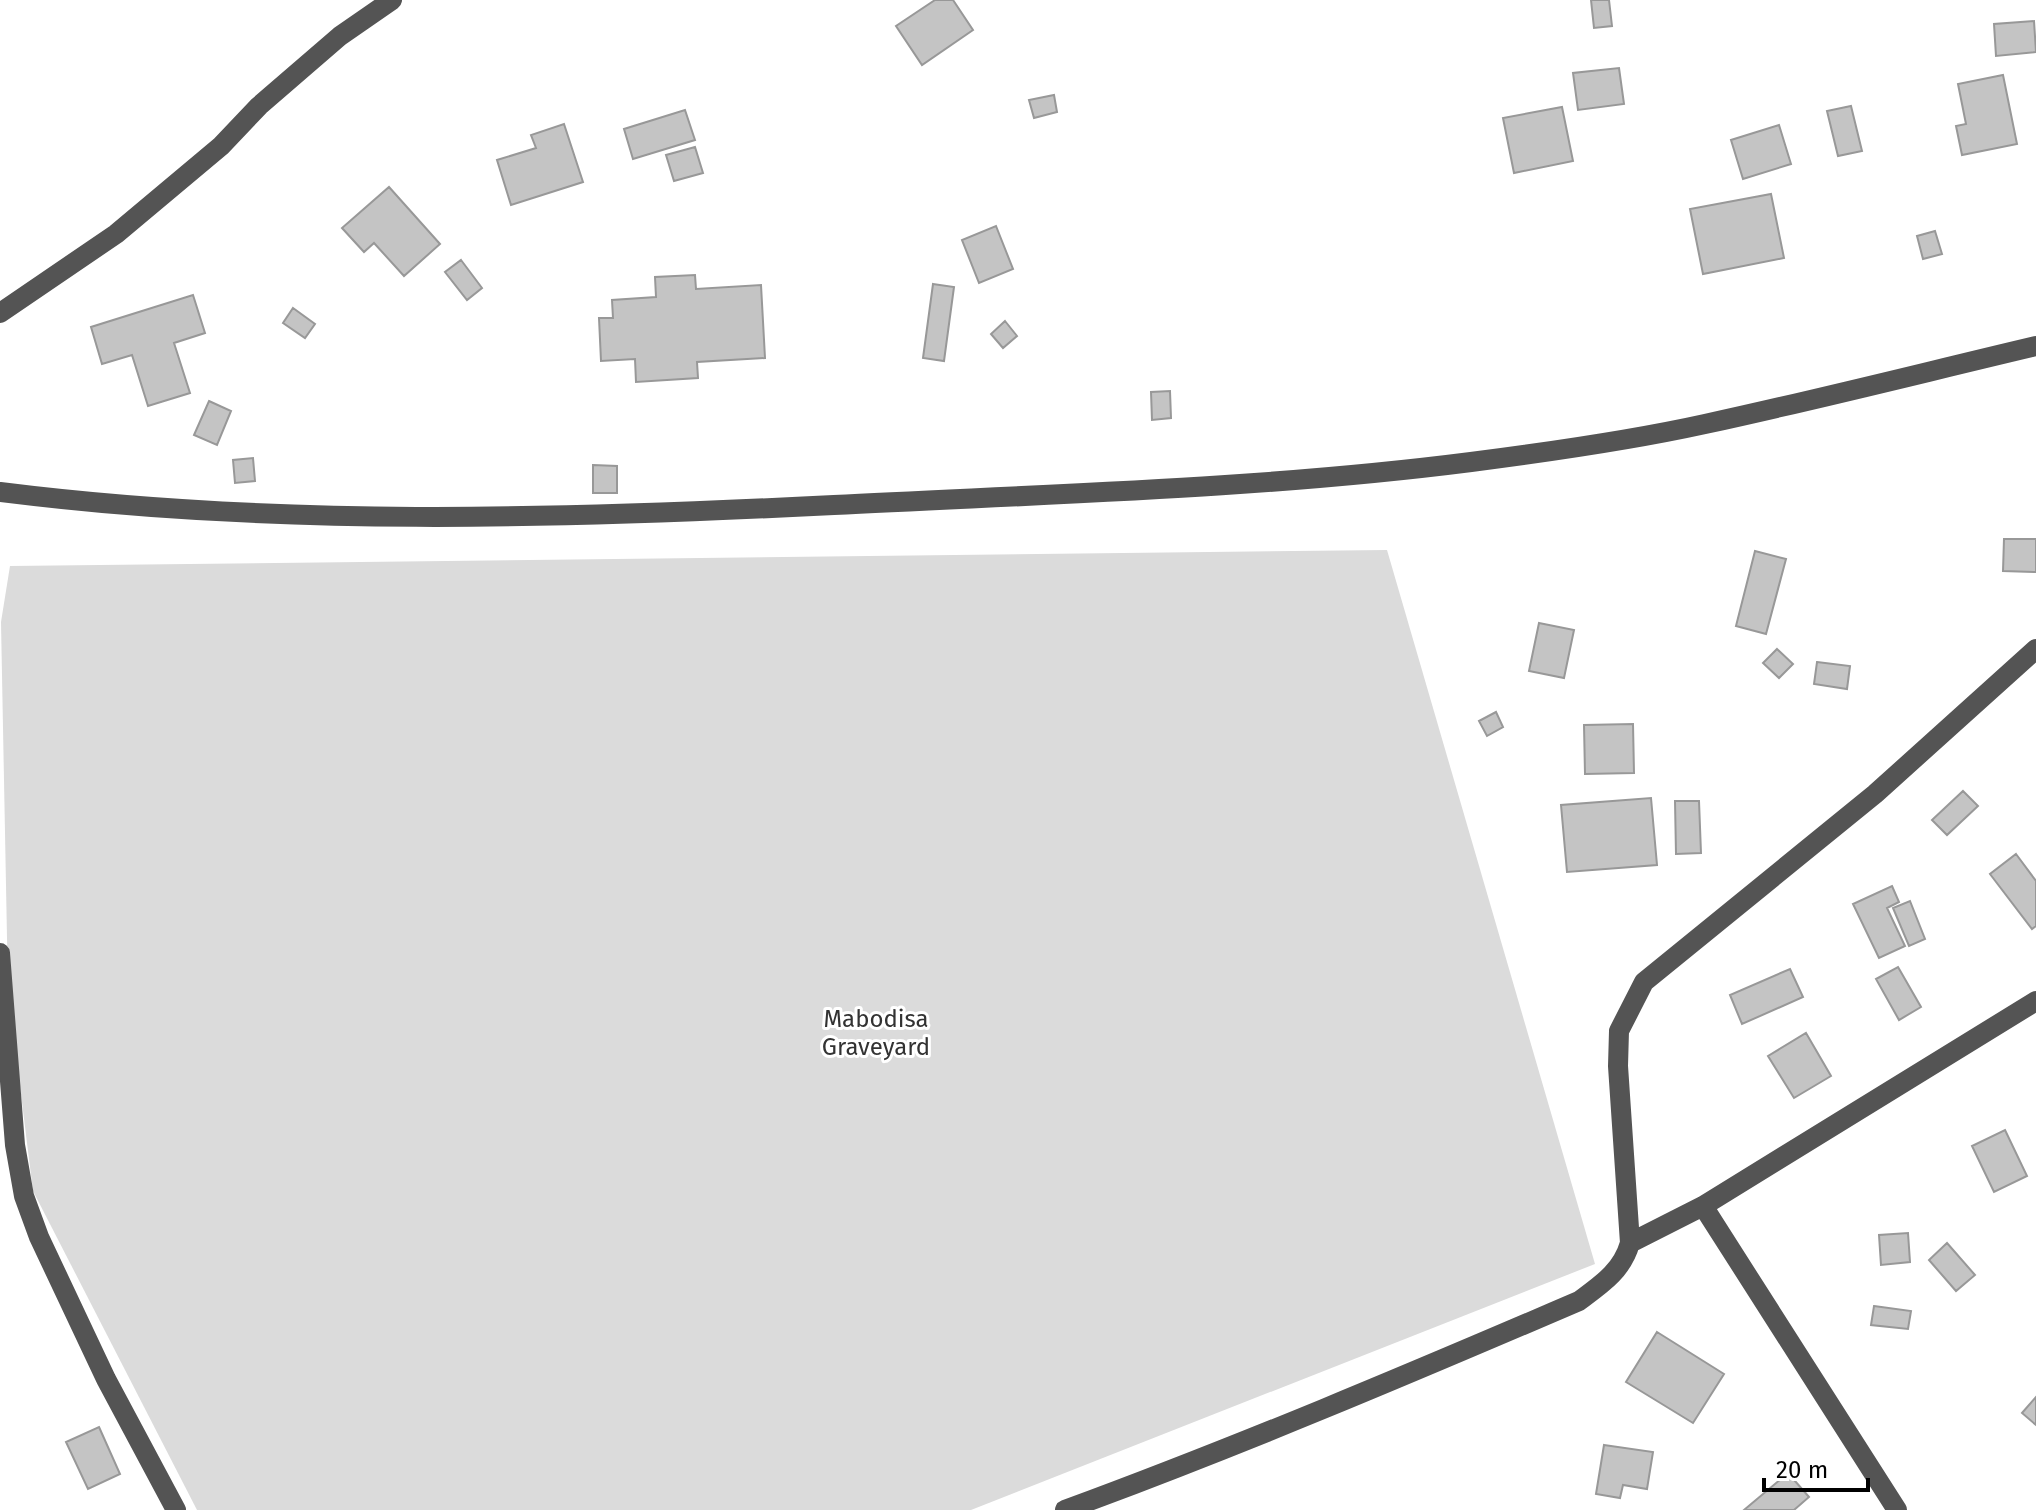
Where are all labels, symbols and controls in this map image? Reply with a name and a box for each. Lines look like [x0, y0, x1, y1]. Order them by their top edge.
park label: Mabodisa Graveyard [822, 1005, 930, 1061]
scale bar [1764, 1442, 1868, 1492]
text: 20 m [1776, 1456, 1828, 1484]

